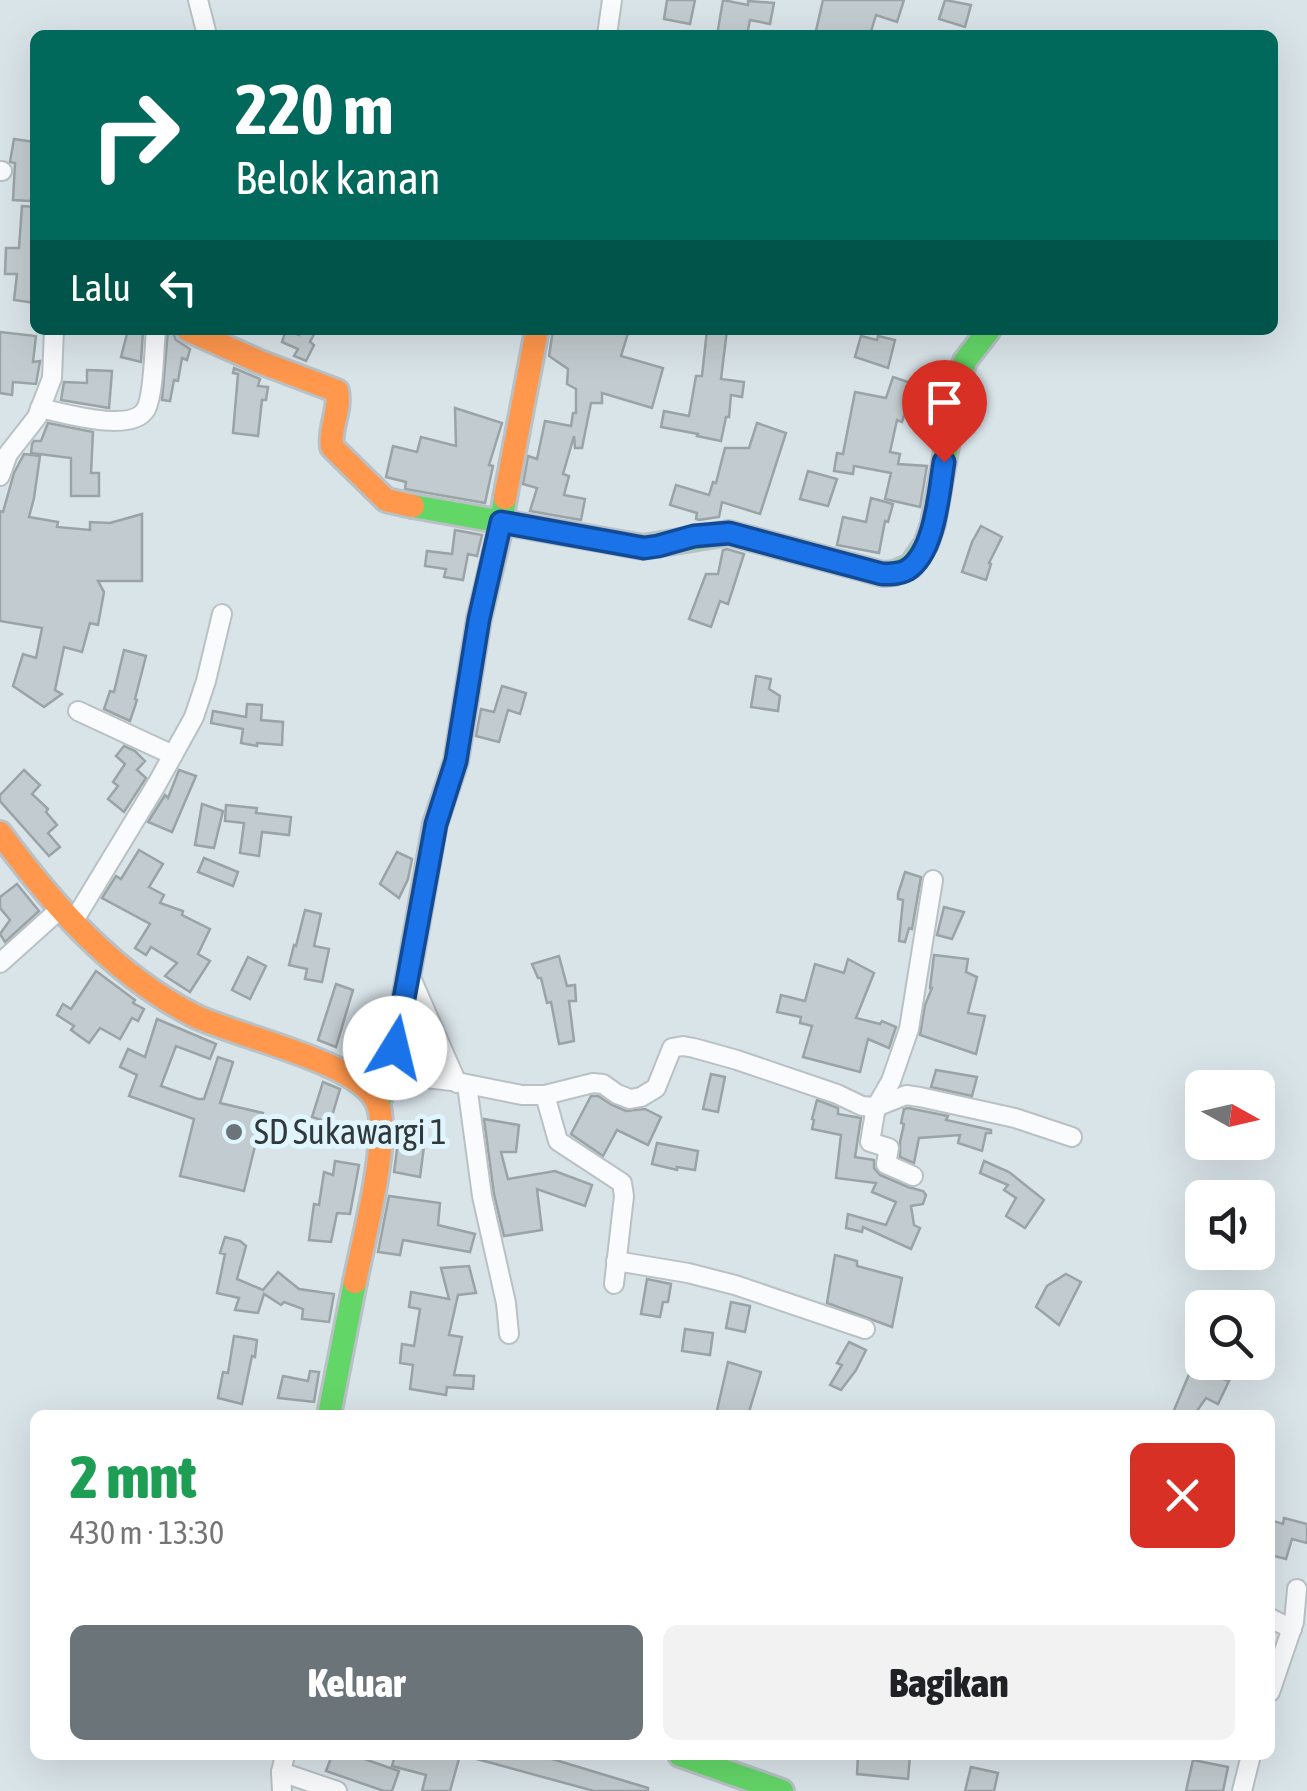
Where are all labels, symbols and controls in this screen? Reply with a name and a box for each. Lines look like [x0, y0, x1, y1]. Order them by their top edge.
text: 220 m [235, 69, 394, 149]
icon: right [70, 70, 200, 200]
text: Belok kanan [235, 152, 441, 204]
icon: left [151, 260, 206, 315]
text: Lalu [70, 266, 131, 309]
pin [902, 360, 987, 463]
icon: arrive [917, 375, 972, 430]
position arrow [343, 996, 447, 1100]
north arrow [1185, 1070, 1275, 1160]
map controls [1185, 1070, 1275, 1380]
place label: SD Sukawargi 1 [254, 1111, 447, 1151]
marker: SD Sukawargi 1 [223, 1121, 245, 1143]
button: sound [1185, 1180, 1275, 1270]
button: search [1185, 1290, 1275, 1380]
text: 2 mnt [70, 1442, 196, 1511]
button: close [1130, 1443, 1235, 1548]
text: 430 m · 13:30 [70, 1514, 224, 1551]
button: Keluar [70, 1625, 643, 1740]
button: Bagikan [663, 1625, 1235, 1740]

